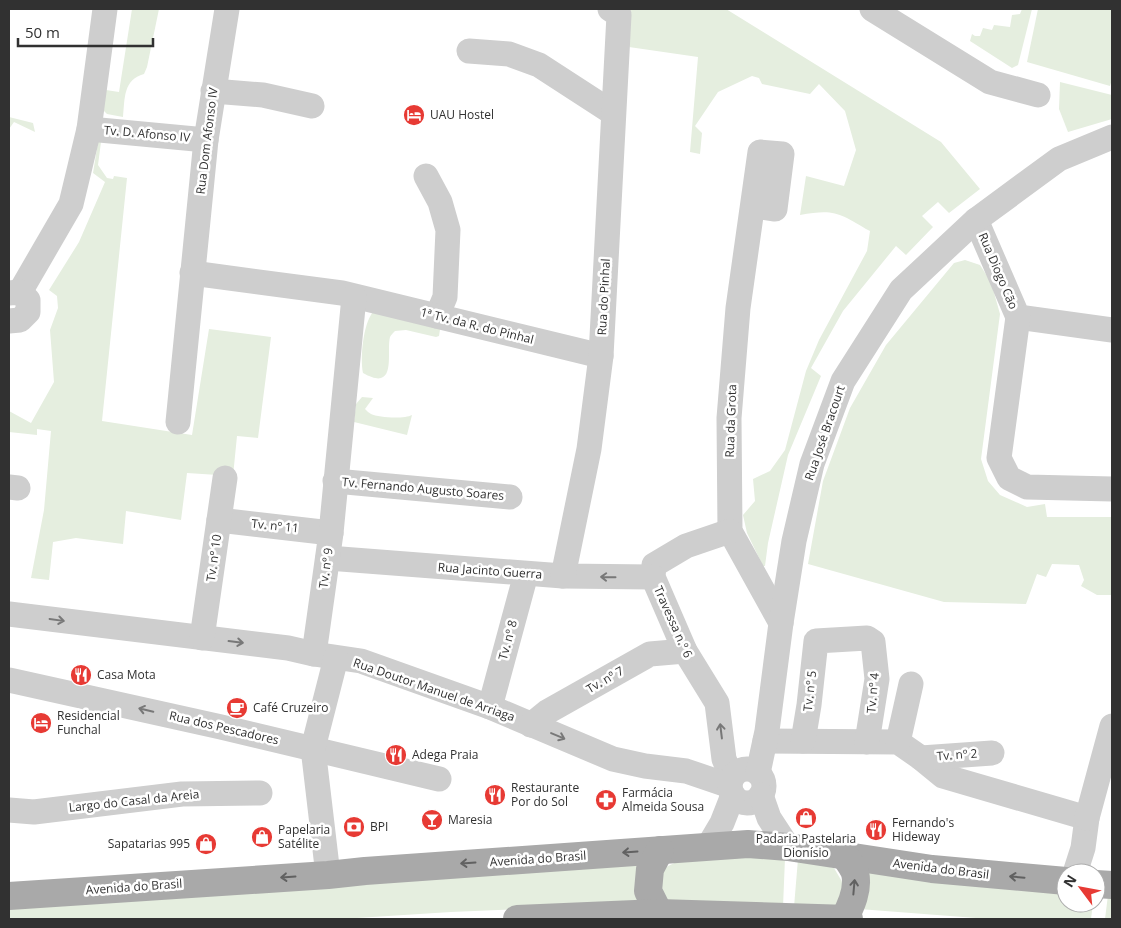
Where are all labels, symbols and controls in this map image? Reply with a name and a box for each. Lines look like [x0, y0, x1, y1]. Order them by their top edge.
scale bar [18, 15, 152, 47]
text: 50 m [25, 22, 60, 42]
street label: Rua Dom Afonso IV [192, 86, 222, 195]
hotel icon: UAU Hostel [402, 103, 426, 127]
place label: UAU Hostel [430, 106, 494, 123]
street label: Tv. D. Afonso IV [103, 121, 192, 146]
street label: Rua Diogo Cão [975, 230, 1022, 312]
street label: Rua do Pinhal [593, 258, 614, 336]
street label: 1ª Tv. da R. do Pinhal [419, 303, 536, 348]
street label: Rua José Bracourt [800, 383, 849, 483]
street label: Rua da Grota [721, 384, 740, 458]
street label: Tv. Fernando Augusto Soares [341, 473, 505, 504]
street label: Tv. nº 11 [251, 515, 300, 536]
street label: Tv. nº 10 [202, 533, 225, 583]
street label: Tv. nº 9 [314, 546, 337, 589]
street label: Rua Jacinto Guerra [437, 558, 543, 583]
one-way arrow [600, 572, 616, 581]
street label: Travessa n.º 6 [650, 583, 697, 661]
one-way arrow [49, 616, 65, 626]
street label: Tv. nº 8 [494, 618, 521, 662]
one-way arrow [227, 637, 243, 647]
street label: Rua Doutor Manuel de Arriaga [351, 654, 517, 725]
street label: Tv. nº 7 [583, 662, 627, 697]
restaurant icon: Casa Mota [69, 663, 93, 687]
place label: Casa Mota [97, 666, 156, 683]
street label: Tv. nº 5 [799, 670, 820, 712]
street label: Tv. nº 4 [862, 672, 883, 714]
cafe icon: Café Cruzeiro [225, 696, 249, 720]
place label: Café Cruzeiro [253, 699, 328, 716]
one-way arrow [138, 705, 154, 715]
place label: Residencial Funchal [57, 707, 120, 738]
street label: Rua dos Pescadores [168, 707, 281, 748]
hotel icon: Residencial Funchal [29, 711, 53, 735]
one-way arrow [716, 723, 726, 739]
one-way arrow [550, 732, 565, 741]
restaurant icon: Adega Praia [384, 743, 408, 767]
street label: Tv. nº 2 [936, 745, 978, 764]
place label: Adega Praia [412, 746, 478, 763]
place label: Restaurante Por do Sol [511, 779, 579, 810]
restaurant icon: Restaurante Por do Sol [483, 783, 507, 807]
place label: Farmácia Almeida Sousa [622, 784, 704, 815]
street label: Largo do Casal da Areia [68, 785, 200, 816]
pharmacy icon: Farmácia Almeida Sousa [594, 788, 618, 812]
shop icon: Padaria Pastelaria Dionísio [794, 806, 818, 830]
bar icon: Maresia [420, 808, 444, 832]
place label: Maresia [448, 811, 493, 828]
place label: Fernando's Hideway [892, 814, 954, 845]
bank icon: BPI [342, 815, 366, 839]
place label: BPI [370, 818, 388, 835]
restaurant icon: Fernando's Hideway [864, 818, 888, 842]
place label: Papelaria Satélite [278, 821, 330, 852]
shop icon: Papelaria Satélite [250, 825, 274, 849]
place label: Padaria Pastelaria Dionísio [756, 830, 856, 861]
shop icon: Sapatarias 995 [194, 832, 218, 856]
place label: Sapatarias 995 [108, 835, 190, 852]
street label: Avenida do Brasil [489, 847, 587, 870]
one-way arrow [622, 848, 638, 857]
street label: Avenida do Brasil [892, 854, 990, 883]
one-way arrow [460, 859, 476, 868]
north arrow [1056, 863, 1106, 913]
text: N [1058, 871, 1081, 891]
one-way arrow [1010, 872, 1026, 882]
one-way arrow [281, 873, 297, 882]
street label: Avenida do Brasil [85, 875, 183, 898]
one-way arrow [850, 880, 859, 896]

